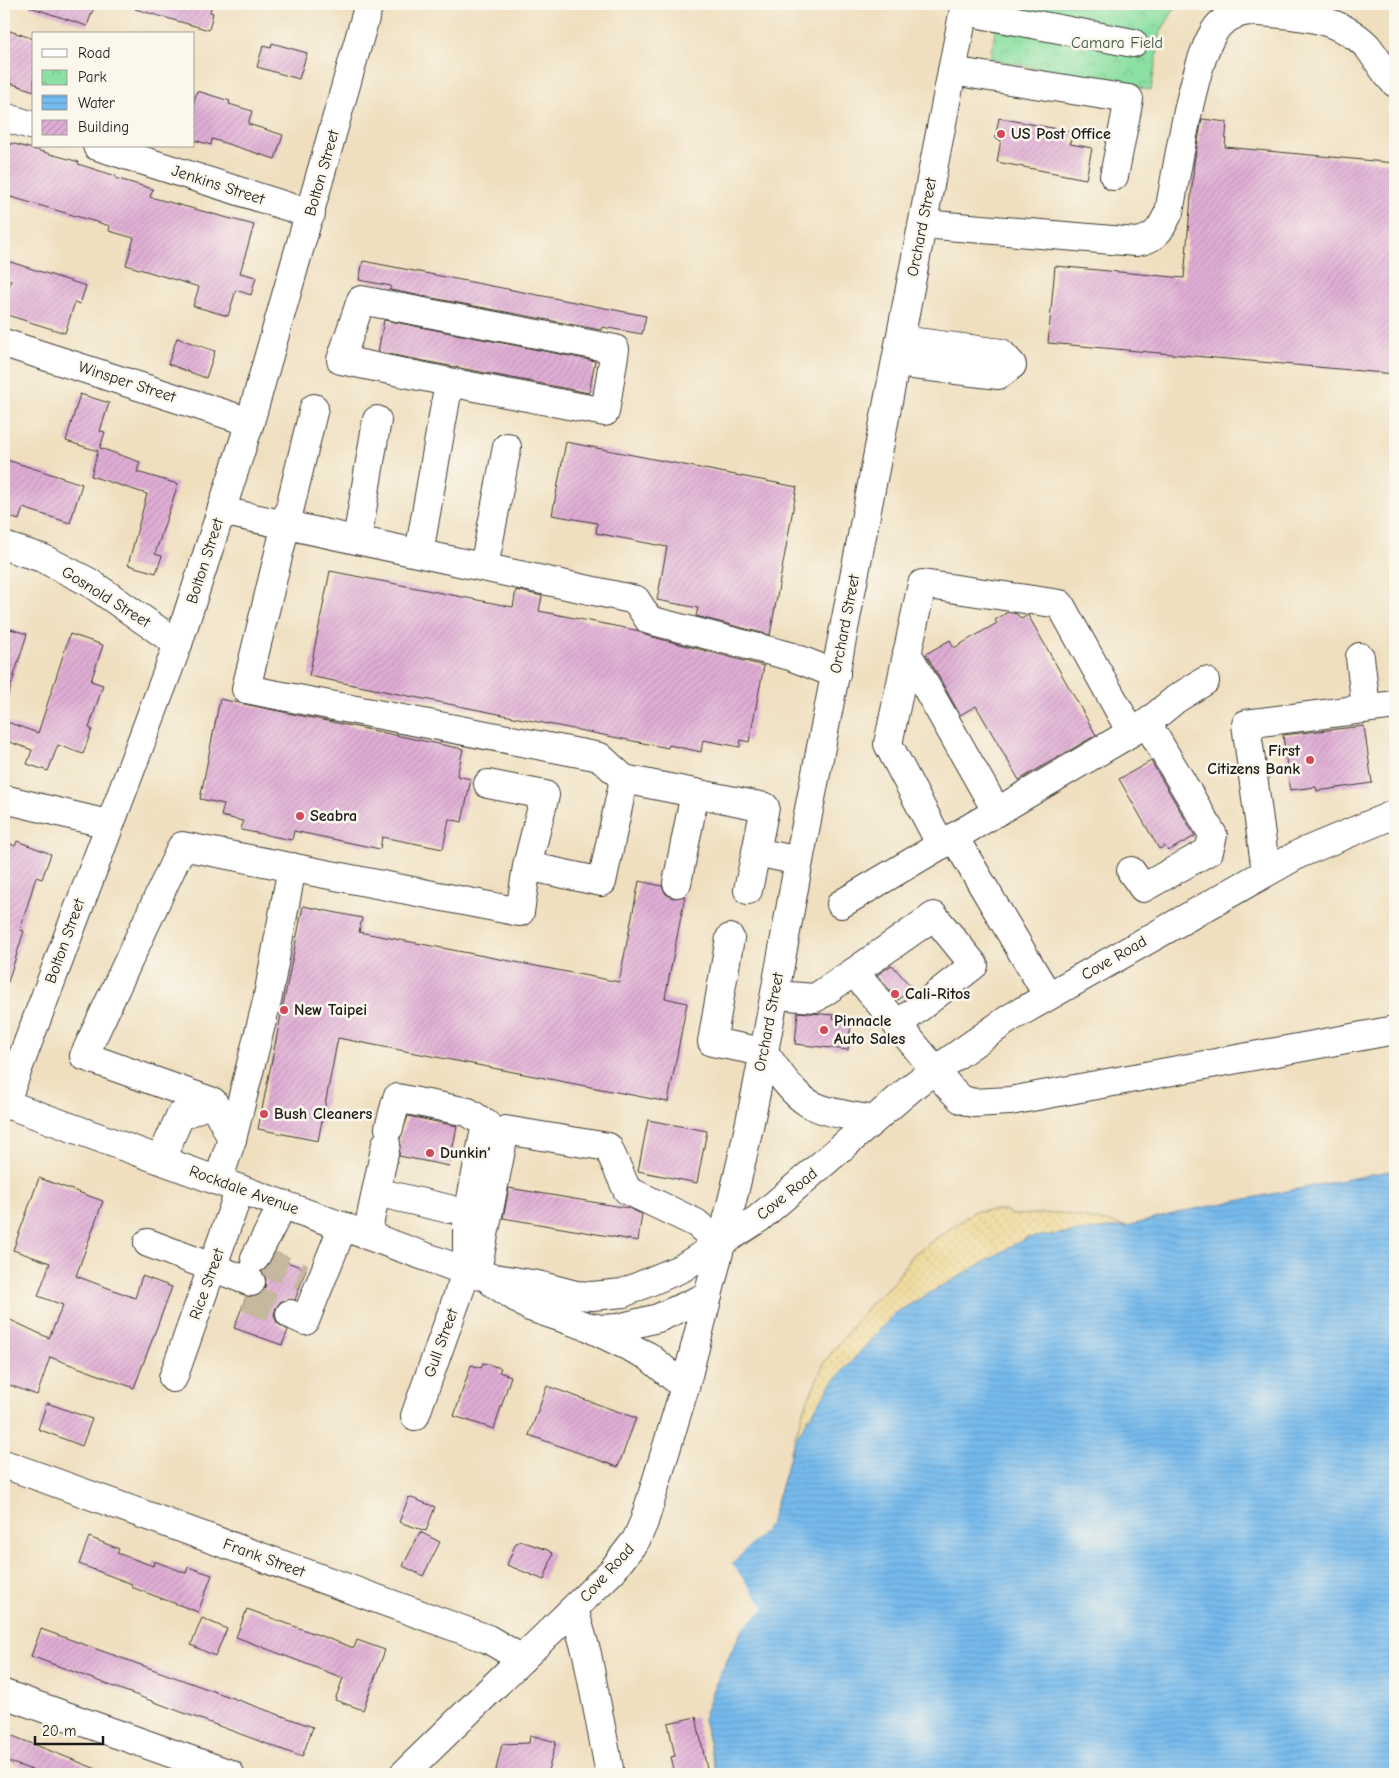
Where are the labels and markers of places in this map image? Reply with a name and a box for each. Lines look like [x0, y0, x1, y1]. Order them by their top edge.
place label: US Post Office [1011, 125, 1111, 143]
marker: US Post Office [995, 128, 1007, 140]
place label: First Citizens Bank [1207, 742, 1301, 778]
marker: First Citizens Bank [1304, 754, 1316, 766]
place label: Seabra [310, 807, 357, 825]
marker: Seabra [294, 810, 306, 822]
place label: Cali-Ritos [905, 985, 970, 1003]
marker: Cali-Ritos [889, 988, 901, 1000]
place label: New Taipei [294, 1001, 367, 1019]
marker: New Taipei [278, 1004, 290, 1016]
place label: Pinnacle Auto Sales [834, 1012, 905, 1048]
marker: Pinnacle Auto Sales [818, 1024, 830, 1036]
place label: Bush Cleaners [274, 1105, 372, 1123]
marker: Bush Cleaners [258, 1108, 270, 1120]
place label: Dunkin' [440, 1144, 491, 1162]
marker: Dunkin' [424, 1147, 436, 1159]

